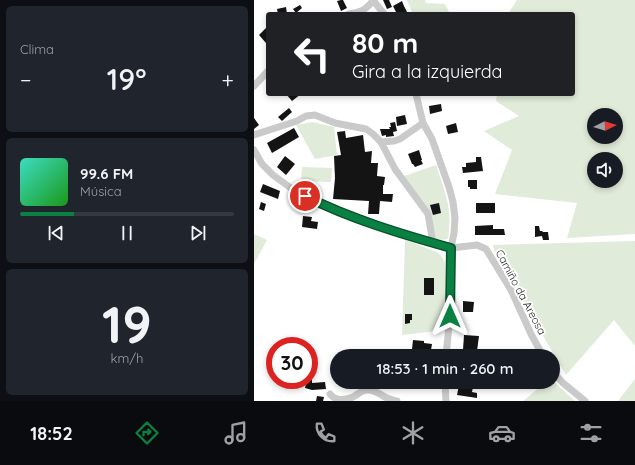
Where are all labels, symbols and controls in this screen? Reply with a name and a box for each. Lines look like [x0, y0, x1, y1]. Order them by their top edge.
text: 80 m [352, 25, 418, 60]
icon: left [286, 28, 338, 80]
text: Clima [20, 41, 54, 57]
text: 19° [107, 60, 146, 98]
text: Gira a la izquierda [352, 60, 503, 83]
text: − [20, 66, 31, 94]
text: + [222, 66, 234, 94]
north arrow [587, 108, 623, 144]
map controls [587, 108, 623, 188]
button: sound [587, 152, 623, 188]
text: 99.6 FM [80, 164, 133, 183]
pin [288, 179, 322, 213]
text: Música [80, 183, 122, 199]
icon: arrive [294, 185, 316, 207]
icon: previous [45, 222, 67, 244]
icon: pause [116, 222, 138, 244]
icon: next [187, 222, 209, 244]
street label: Camiño da Areosa [493, 247, 549, 337]
text: 19 [102, 291, 152, 356]
position arrow [429, 295, 471, 337]
speed limit sign: 30 [266, 337, 318, 389]
text: km/h [111, 350, 143, 366]
text: 18:53 · 1 min · 260 m [377, 359, 513, 378]
icon: directions [133, 419, 161, 447]
icon: music [222, 419, 250, 447]
icon: phone [311, 419, 339, 447]
icon: climate [399, 419, 427, 447]
icon: car [488, 419, 516, 447]
icon: filters [577, 419, 605, 447]
text: 18:52 [30, 422, 73, 445]

